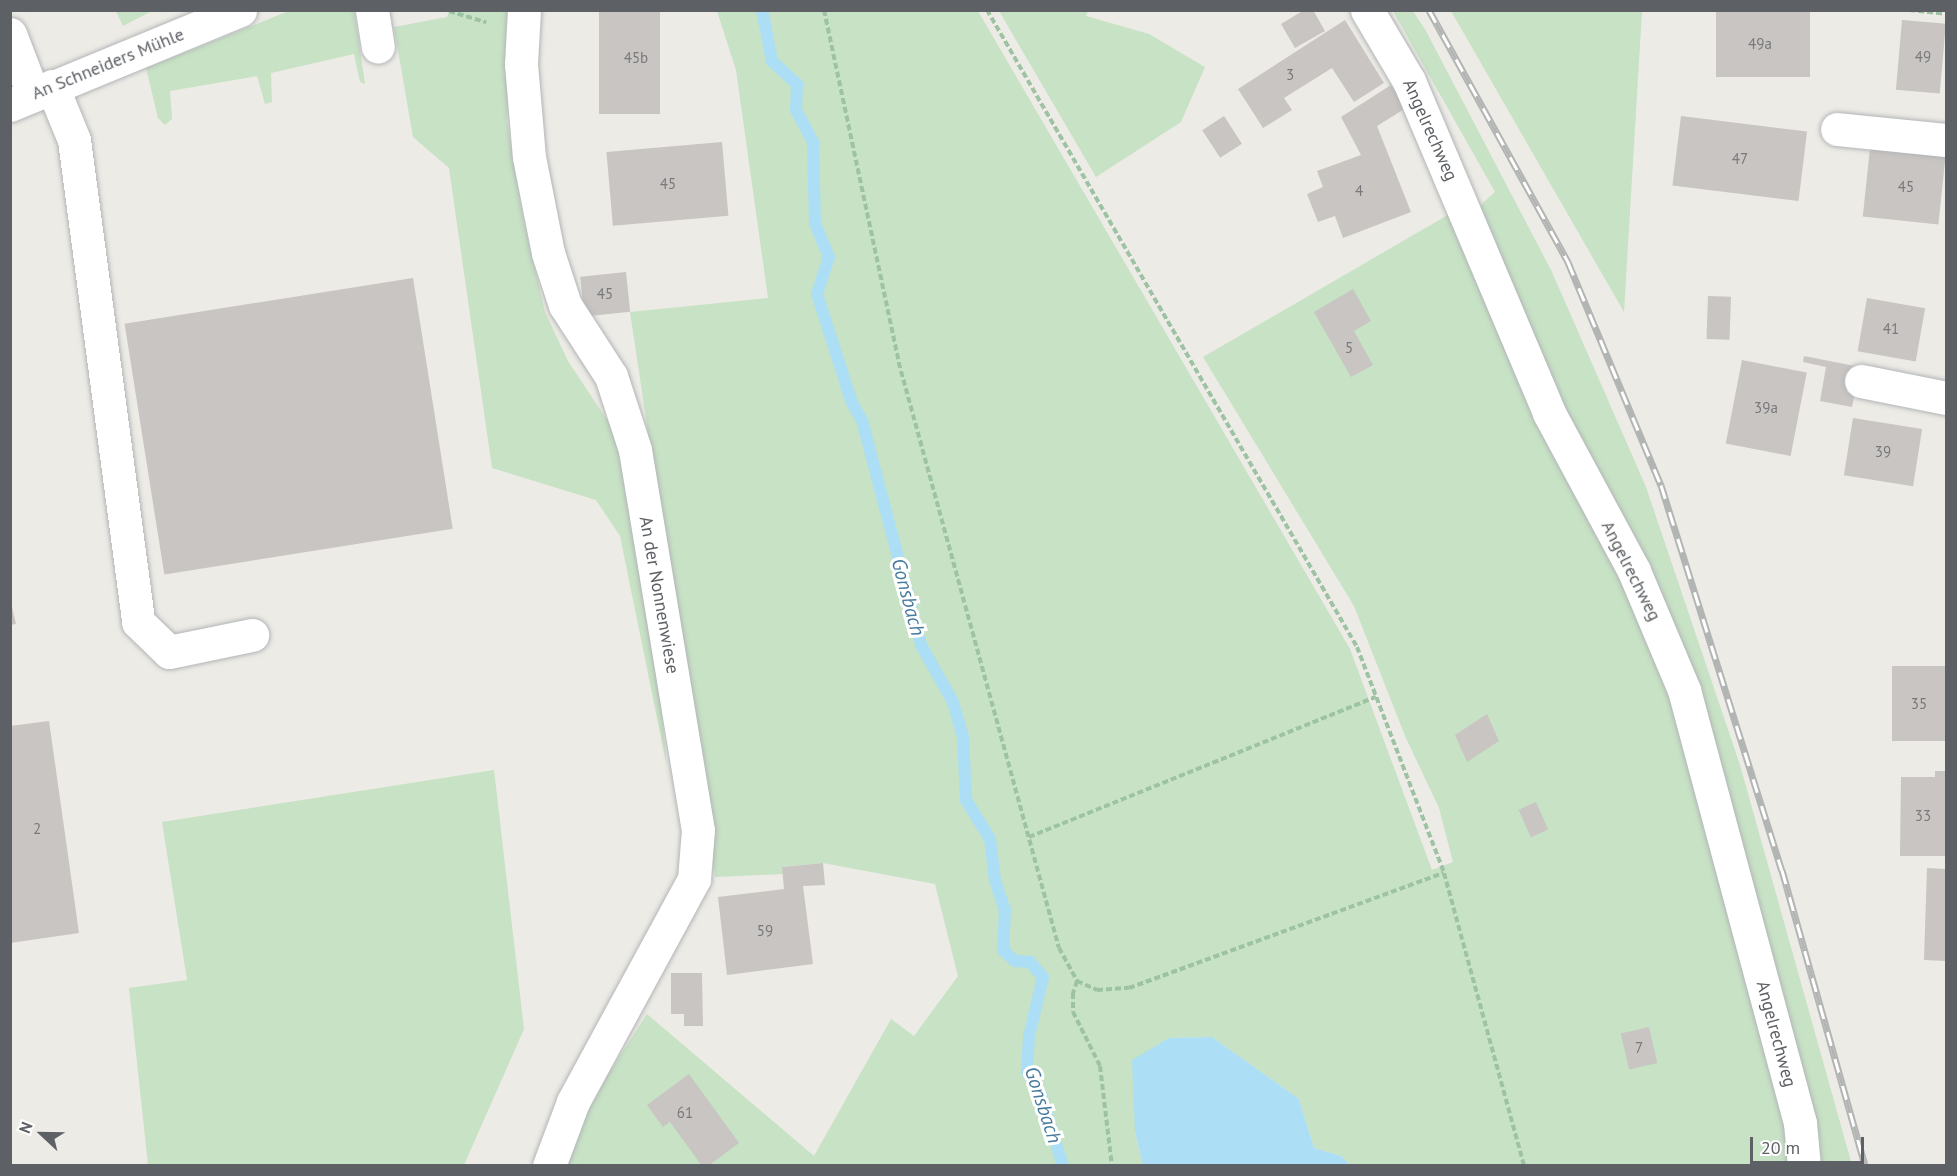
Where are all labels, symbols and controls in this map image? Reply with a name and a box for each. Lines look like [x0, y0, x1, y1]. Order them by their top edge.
street label: An Schneiders Mühle [29, 24, 187, 104]
house number: 49a [1748, 35, 1772, 53]
house number: 49 [1915, 48, 1931, 66]
house number: 45b [624, 49, 648, 67]
house number: 3 [1286, 66, 1294, 84]
street label: Angelrechweg [1398, 76, 1462, 184]
house number: 47 [1732, 150, 1748, 168]
house number: 45 [660, 175, 676, 193]
house number: 45 [1898, 178, 1914, 196]
house number: 4 [1355, 182, 1363, 200]
house number: 45 [597, 285, 613, 303]
house number: 41 [1883, 320, 1899, 338]
house number: 5 [1345, 339, 1353, 357]
house number: 39a [1754, 399, 1778, 417]
house number: 39 [1875, 443, 1891, 461]
street label: An der Nonnenwiese [635, 515, 683, 675]
street label: Angelrechweg [1597, 517, 1665, 625]
water label: Gonsbach [886, 556, 930, 638]
house number: 35 [1911, 695, 1927, 713]
house number: 33 [1915, 807, 1931, 825]
house number: 2 [33, 820, 41, 838]
house number: 59 [757, 922, 773, 940]
street label: Angelrechweg [1751, 979, 1801, 1089]
house number: 7 [1635, 1039, 1643, 1057]
water label: Gonsbach [1019, 1064, 1067, 1146]
north arrow [12, 1104, 72, 1164]
house number: 61 [677, 1104, 693, 1122]
text: N [14, 1119, 37, 1136]
scale bar [1753, 1125, 1867, 1163]
text: 20 m [1761, 1136, 1800, 1159]

